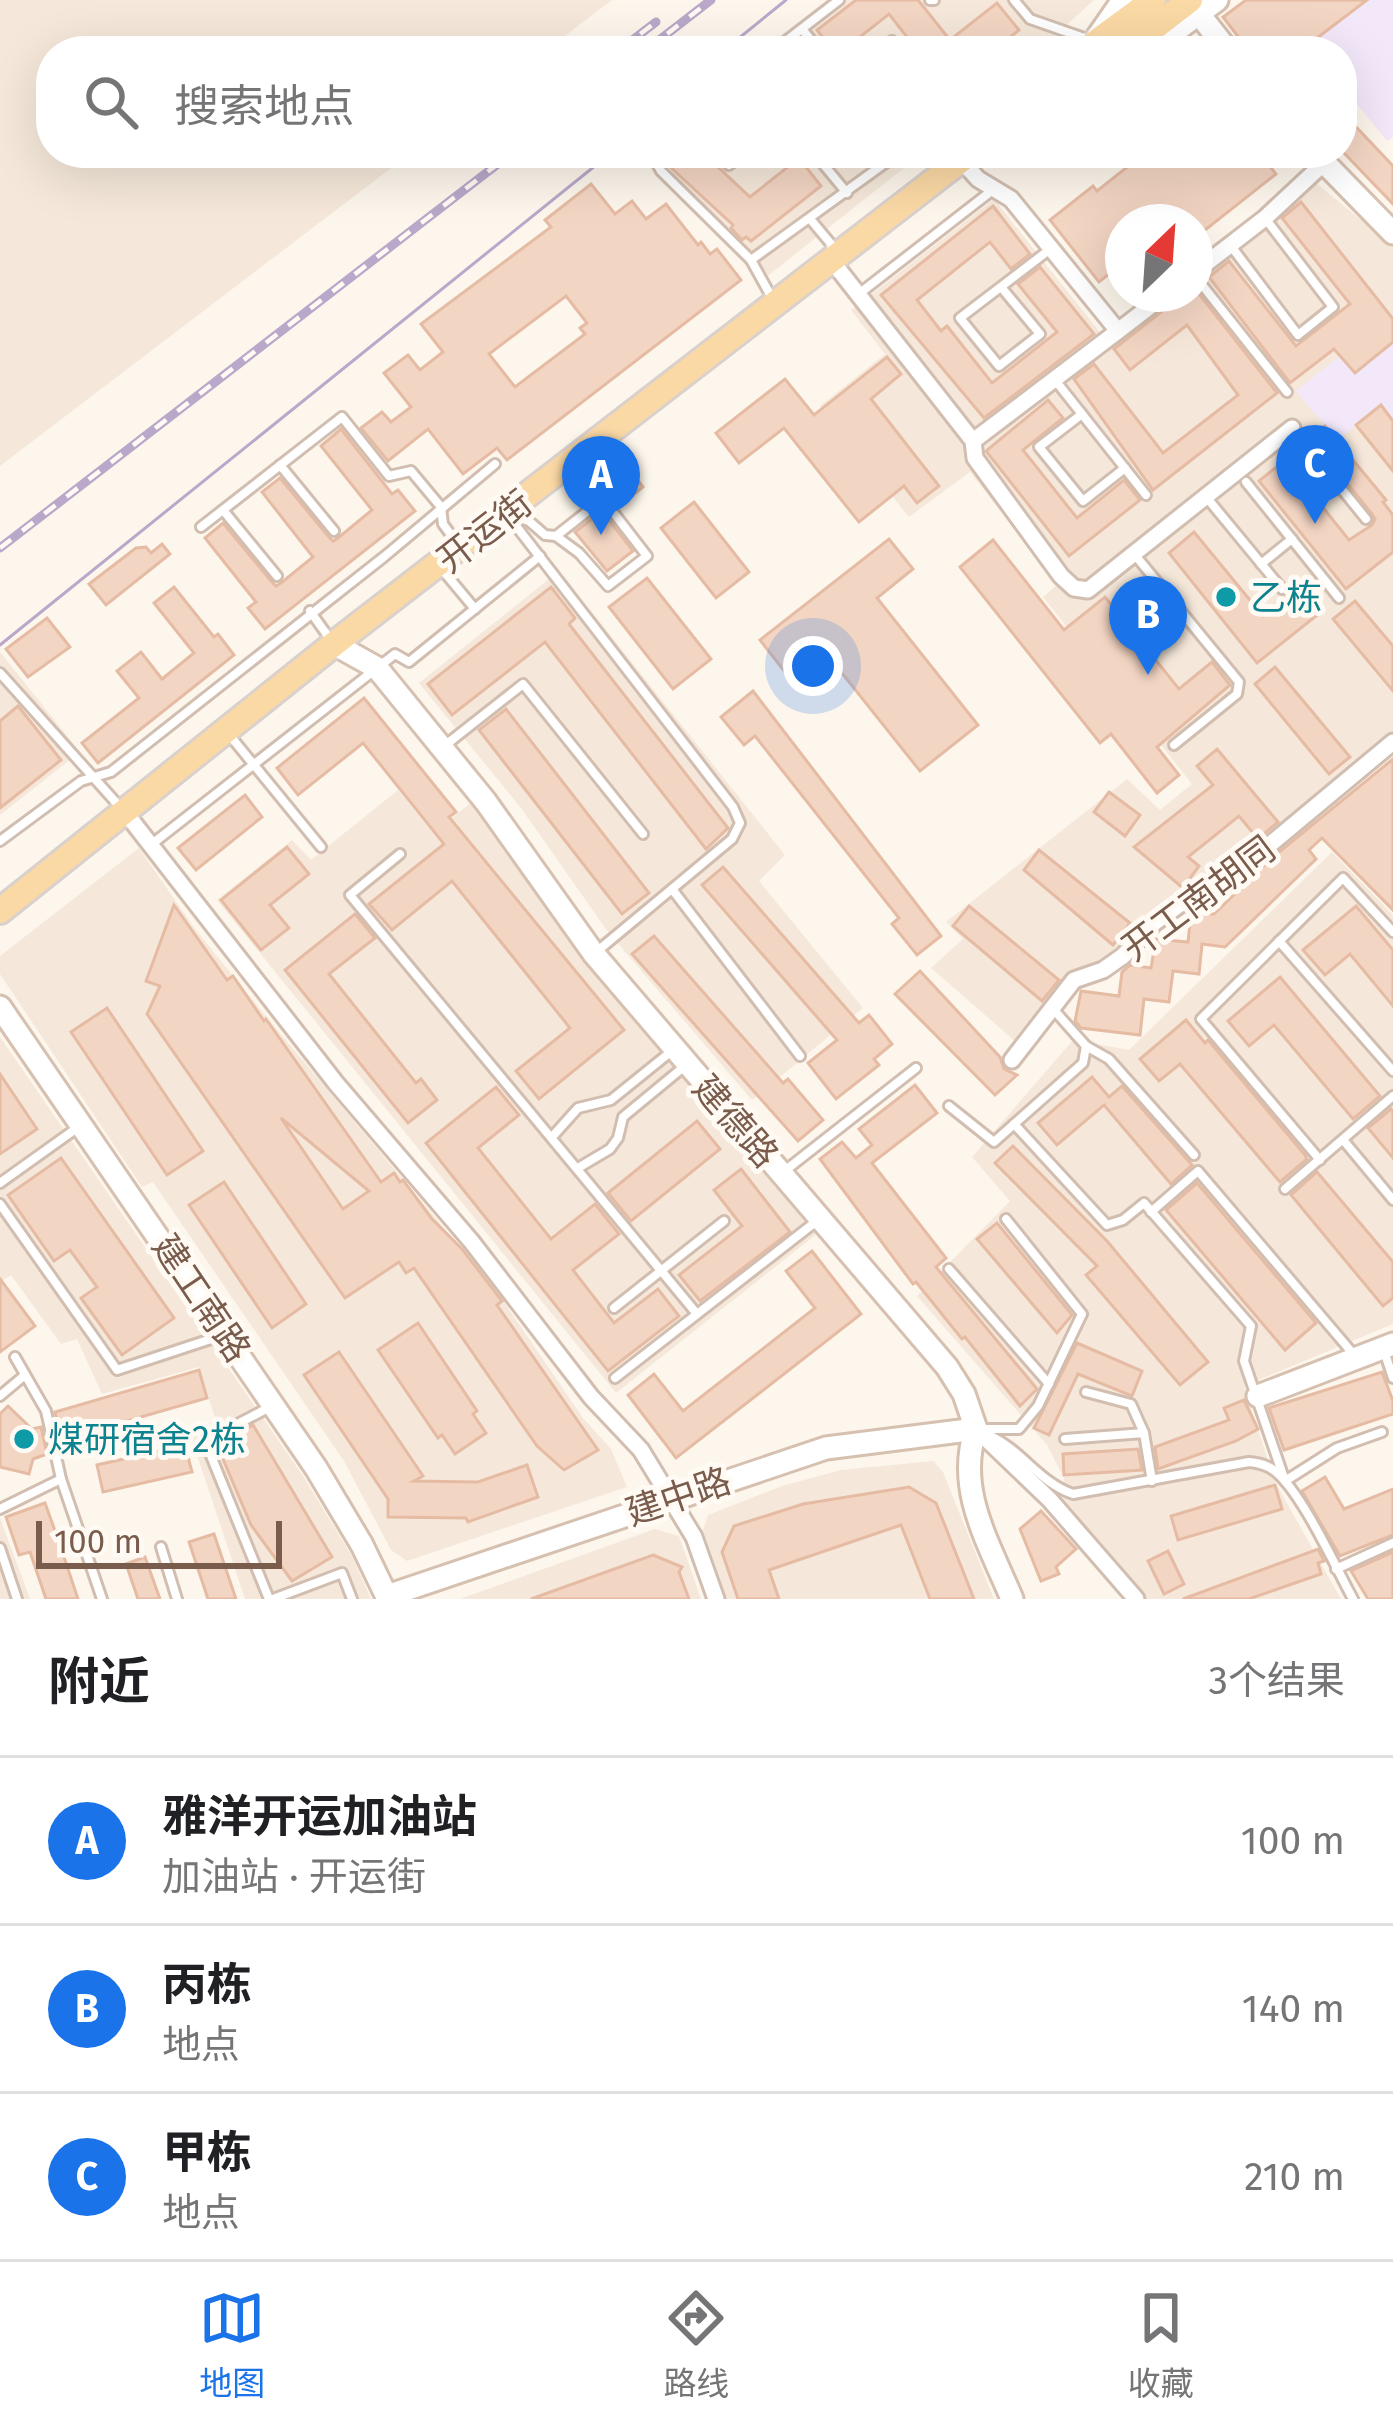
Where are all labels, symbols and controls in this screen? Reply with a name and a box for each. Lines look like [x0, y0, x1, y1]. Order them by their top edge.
search box [36, 36, 1357, 168]
icon: search [78, 69, 144, 135]
text: 搜索地点 [174, 80, 354, 134]
north arrow [1105, 204, 1213, 312]
pin: C [1276, 425, 1354, 524]
pin: A [562, 436, 640, 535]
street label: 开运街 [429, 481, 541, 582]
pin: B [1109, 576, 1187, 675]
place label: 乙栋 [1250, 576, 1322, 620]
marker: 乙栋 [1213, 584, 1239, 610]
your location [783, 636, 843, 696]
street label: 开工南胡同 [1113, 827, 1284, 971]
street label: 建德路 [683, 1066, 787, 1177]
street label: 建工南路 [143, 1227, 260, 1371]
place label: 煤研宿舍2栋 [48, 1418, 246, 1462]
marker: 煤研宿舍2栋 [11, 1426, 37, 1452]
street label: 建中路 [620, 1459, 737, 1535]
scale bar [36, 1515, 282, 1568]
text: 100 m [54, 1522, 142, 1562]
text: 附近 [48, 1651, 150, 1713]
text: 3个结果 [1209, 1658, 1345, 1704]
text: 雅洋开运加油站 [162, 1790, 477, 1844]
text: A [75, 1818, 99, 1864]
text: 100 m [1241, 1818, 1345, 1864]
text: 加油站 · 开运街 [162, 1854, 426, 1900]
text: 丙栋 [162, 1958, 252, 2012]
text: B [75, 1986, 99, 2032]
text: 140 m [1242, 1986, 1345, 2032]
text: 地点 [162, 2022, 240, 2068]
text: 甲栋 [162, 2126, 252, 2180]
text: C [76, 2154, 98, 2200]
text: 210 m [1244, 2154, 1345, 2200]
text: 地点 [162, 2190, 240, 2236]
tab: 地图 [199, 2285, 265, 2405]
tab: 路线 [663, 2285, 729, 2405]
tab: 收藏 [1128, 2285, 1194, 2405]

